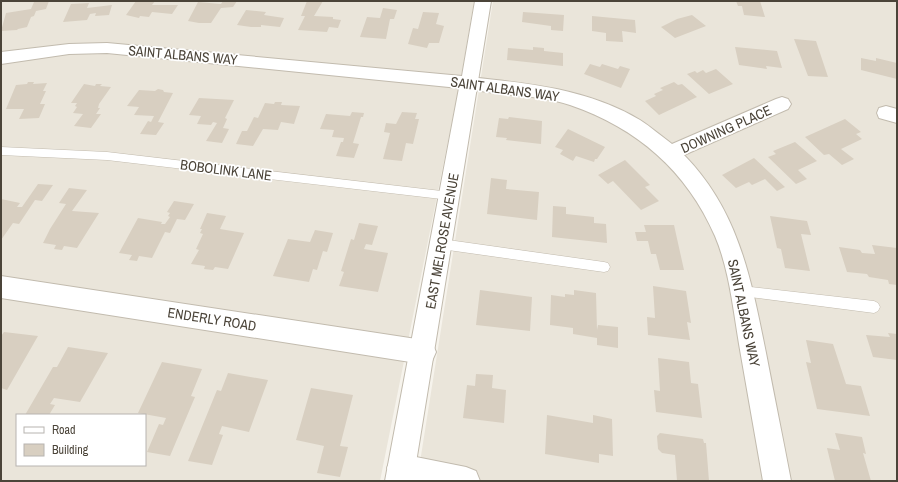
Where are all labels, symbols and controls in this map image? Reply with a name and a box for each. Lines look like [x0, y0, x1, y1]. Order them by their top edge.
street label: SAINT ALBANS WAY [128, 41, 239, 69]
street label: SAINT ALBANS WAY [449, 72, 561, 106]
street label: DOWNING PLACE [678, 101, 774, 157]
street label: BOBOLINK LANE [179, 155, 273, 185]
street label: EAST MELROSE AVENUE [421, 171, 463, 311]
street label: SAINT ALBANS WAY [724, 258, 764, 369]
street label: ENDERLY ROAD [166, 303, 258, 335]
legend [16, 414, 146, 466]
text: Road [52, 422, 76, 438]
text: Building [52, 442, 89, 458]

